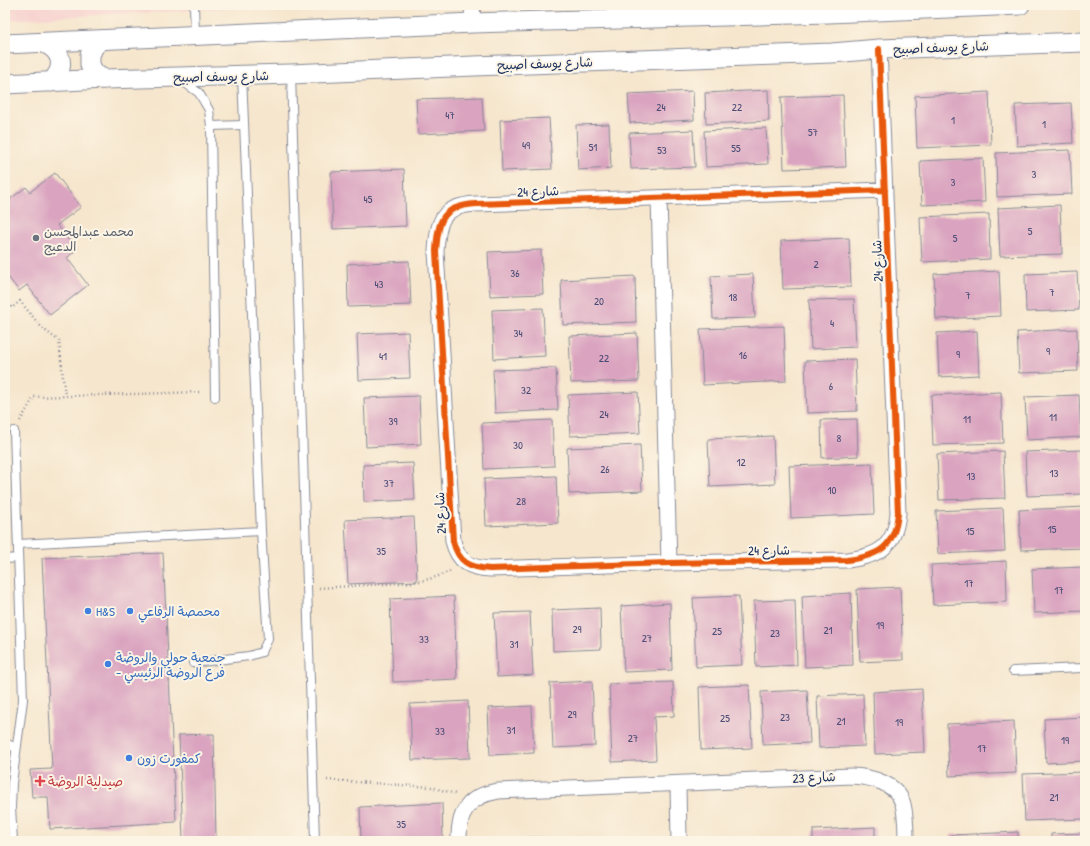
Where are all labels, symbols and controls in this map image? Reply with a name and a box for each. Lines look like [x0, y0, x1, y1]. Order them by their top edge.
street label: شارع يوسف اصبيح [893, 36, 989, 59]
street label: شارع يوسف اصبيح [497, 52, 593, 75]
street label: شارع يوسف اصبيح [173, 66, 269, 87]
house number: 24 [656, 100, 666, 114]
house number: 22 [732, 100, 742, 114]
house number: 47 [445, 108, 455, 122]
house number: 1 [951, 113, 955, 127]
house number: 1 [1042, 117, 1046, 131]
house number: 57 [808, 125, 818, 139]
house number: 49 [522, 138, 530, 152]
house number: 51 [589, 140, 597, 154]
house number: 55 [731, 141, 741, 155]
house number: 53 [657, 143, 667, 157]
house number: 3 [1032, 167, 1037, 181]
house number: 3 [951, 175, 956, 189]
street label: شارع 24 [517, 181, 559, 202]
house number: 45 [364, 192, 373, 206]
place label: محمد عبدالمحسن الدعيج [44, 222, 134, 256]
house number: 5 [1028, 224, 1033, 238]
house number: 5 [953, 231, 958, 245]
marker: محمد عبدالمحسن الدعيج [31, 233, 41, 243]
street label: شارع 24 [867, 240, 888, 282]
house number: 2 [813, 257, 819, 271]
house number: 36 [510, 266, 520, 280]
house number: 43 [374, 277, 384, 291]
house number: 7 [1049, 285, 1055, 299]
house number: 7 [965, 288, 971, 302]
house number: 18 [729, 290, 738, 304]
house number: 20 [594, 294, 604, 308]
house number: 4 [830, 316, 834, 330]
house number: 34 [513, 326, 523, 340]
house number: 9 [1046, 344, 1050, 358]
house number: 9 [956, 347, 960, 361]
house number: 16 [739, 348, 748, 362]
house number: 41 [379, 349, 387, 363]
house number: 22 [599, 351, 609, 365]
house number: 6 [829, 379, 834, 393]
house number: 32 [521, 383, 531, 397]
house number: 24 [599, 407, 609, 421]
house number: 11 [1049, 410, 1057, 424]
house number: 11 [963, 412, 971, 426]
house number: 39 [389, 414, 397, 428]
house number: 8 [837, 431, 842, 445]
house number: 30 [513, 438, 523, 452]
house number: 12 [736, 455, 746, 469]
house number: 26 [600, 462, 610, 476]
house number: 13 [1050, 466, 1059, 480]
house number: 13 [967, 469, 976, 483]
house number: 37 [384, 476, 394, 490]
house number: 10 [828, 483, 837, 497]
street label: شارع 24 [430, 491, 451, 534]
house number: 28 [516, 494, 526, 508]
house number: 15 [1048, 522, 1057, 536]
house number: 15 [966, 524, 975, 538]
street label: شارع 24 [748, 541, 790, 560]
house number: 35 [376, 544, 386, 558]
house number: 17 [964, 576, 974, 590]
house number: 17 [1054, 583, 1064, 597]
place label: H&S [96, 602, 115, 620]
place label: محمصة الرفاعي [138, 602, 220, 623]
marker: H&S [83, 606, 93, 616]
marker: محمصة الرفاعي [125, 606, 135, 616]
house number: 19 [876, 618, 884, 632]
house number: 29 [572, 622, 582, 636]
house number: 21 [823, 623, 833, 637]
house number: 25 [712, 624, 722, 638]
house number: 23 [770, 626, 780, 640]
house number: 27 [642, 631, 652, 645]
house number: 33 [419, 632, 429, 646]
house number: 31 [510, 637, 518, 651]
place label: جمعية حولي والروضة - فرع الروضة الرئيسي [116, 648, 226, 684]
marker: جمعية حولي والروضة - فرع الروضة الرئيسي [103, 659, 113, 669]
house number: 29 [567, 707, 577, 721]
house number: 23 [780, 710, 790, 724]
house number: 25 [720, 711, 730, 725]
house number: 21 [836, 714, 846, 728]
house number: 19 [895, 715, 903, 729]
house number: 31 [507, 723, 515, 737]
house number: 33 [435, 724, 445, 738]
house number: 27 [628, 731, 638, 745]
house number: 19 [1061, 733, 1069, 747]
house number: 17 [977, 741, 987, 755]
place label: كمفورت زون [137, 749, 201, 767]
marker: كمفورت زون [124, 753, 134, 763]
street label: شارع 23 [792, 767, 836, 788]
place label: صيدلية الروضة [48, 772, 123, 790]
marker: صيدلية الروضة [35, 776, 45, 786]
house number: 21 [1049, 790, 1059, 804]
house number: 35 [396, 817, 406, 831]

